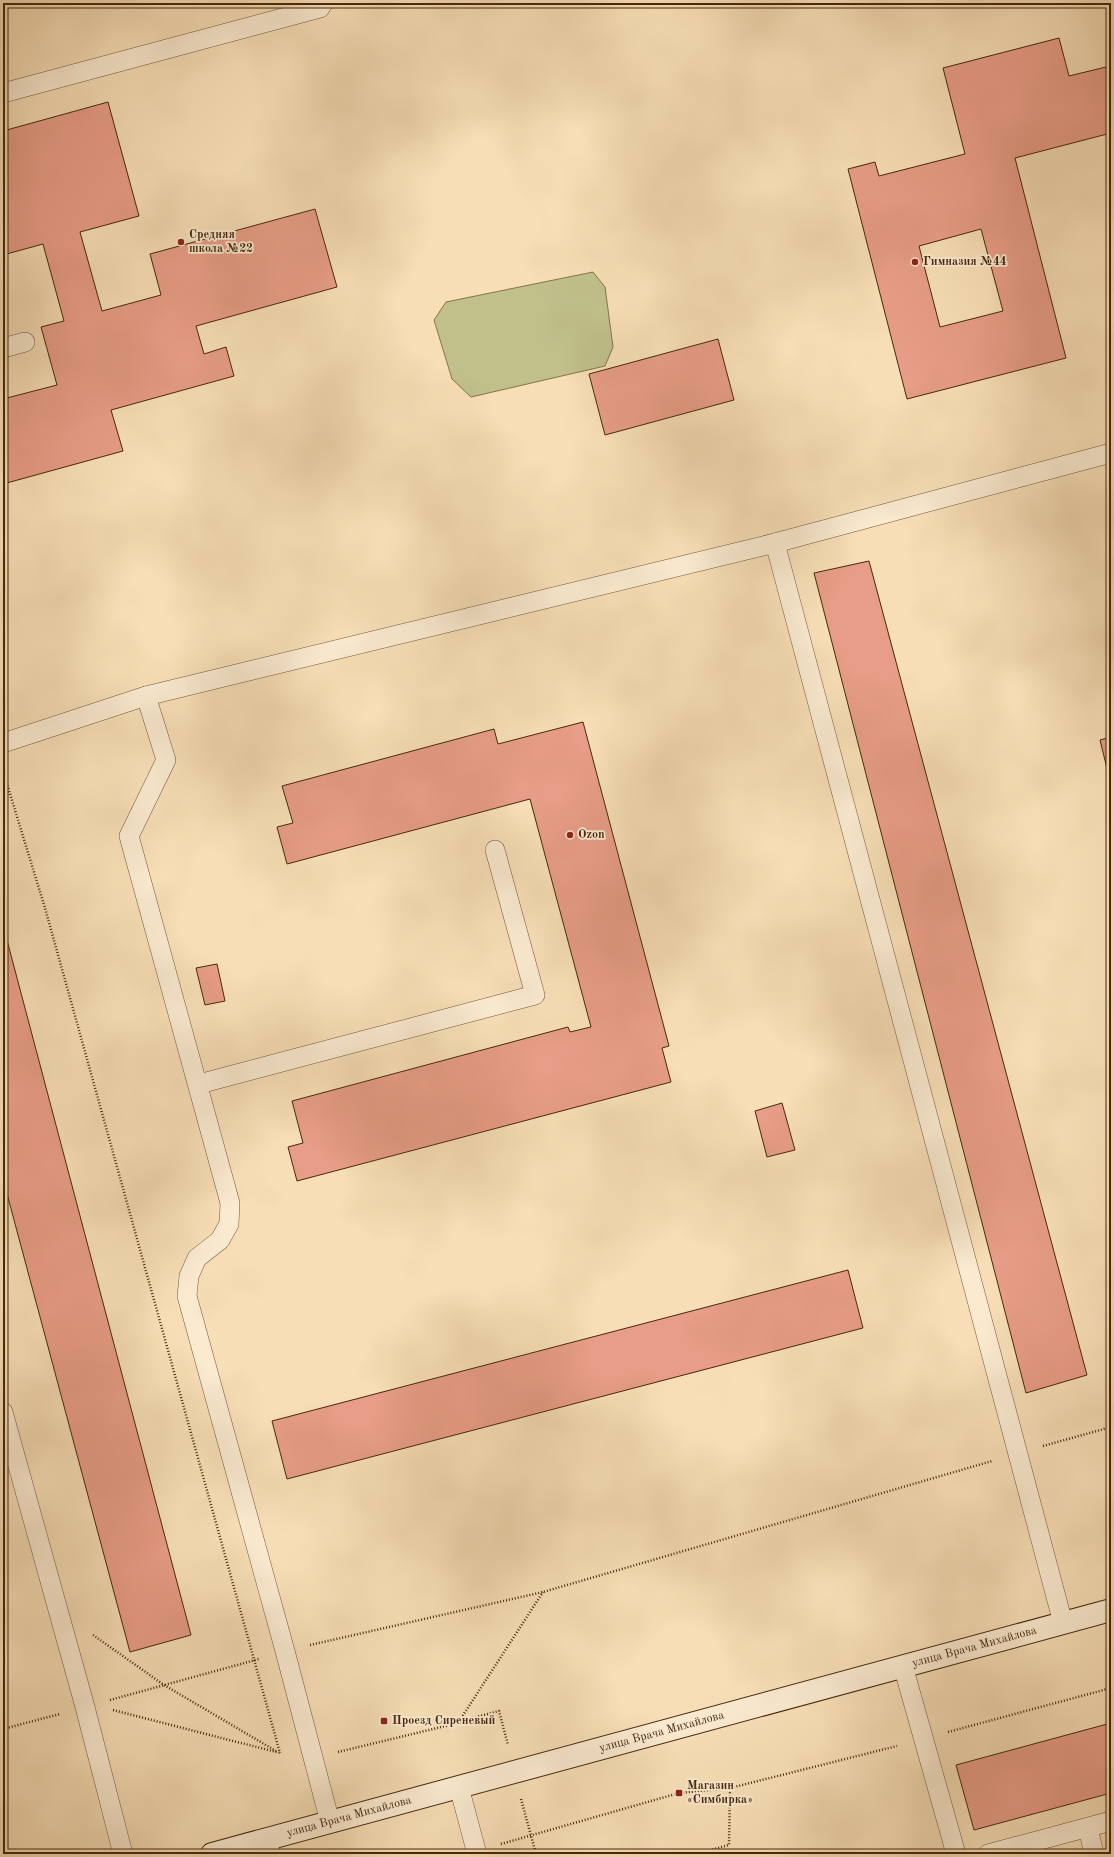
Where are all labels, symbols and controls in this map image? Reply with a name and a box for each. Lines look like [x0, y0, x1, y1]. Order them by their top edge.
place label: Средняя школа №22 [189, 229, 253, 255]
marker: Средняя школа №22 [176, 237, 186, 247]
place label: Гимназия №44 [923, 256, 1007, 268]
marker: Гимназия №44 [910, 257, 920, 267]
place label: Ozon [578, 829, 605, 841]
marker: Ozon [565, 830, 575, 840]
street label: улица Врача Михайлова [911, 1624, 1038, 1670]
street label: улица Врача Михайлова [598, 1709, 726, 1755]
place label: Проезд Сиреневый [392, 1715, 495, 1727]
marker: Проезд Сиреневый [379, 1716, 389, 1726]
place label: Магазин «Симбирка» [687, 1780, 753, 1806]
marker: Магазин «Симбирка» [674, 1788, 684, 1798]
street label: улица Врача Михайлова [285, 1794, 413, 1839]

